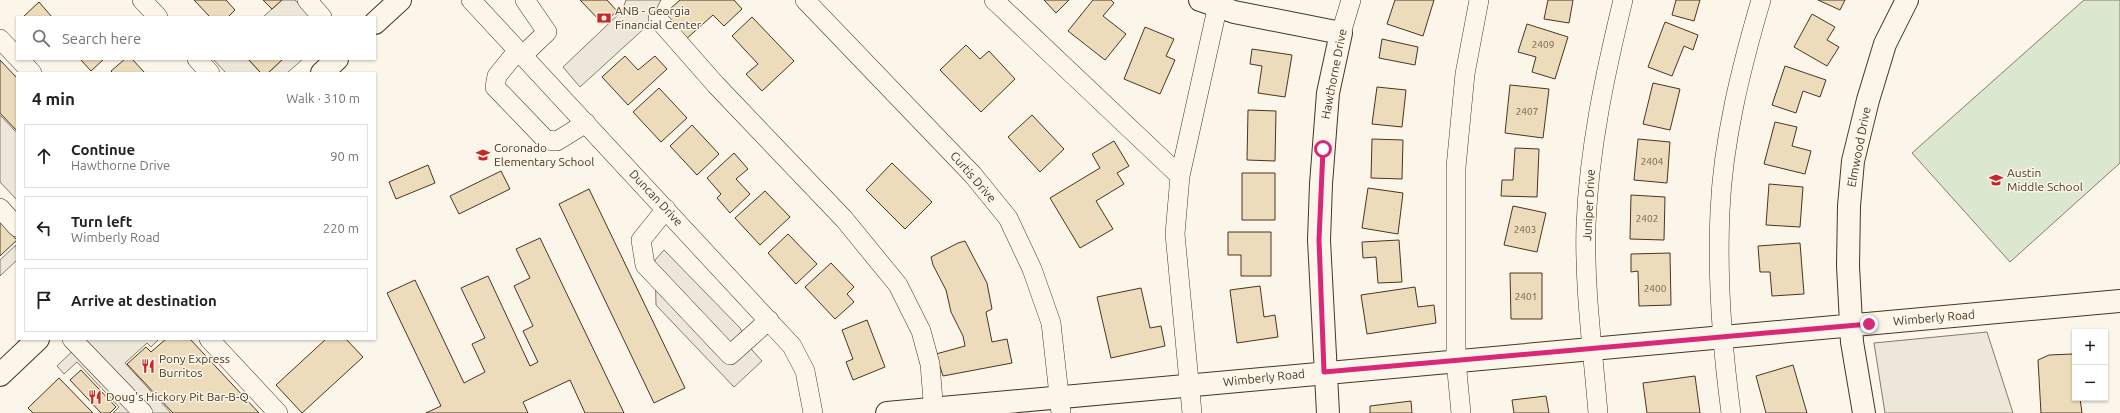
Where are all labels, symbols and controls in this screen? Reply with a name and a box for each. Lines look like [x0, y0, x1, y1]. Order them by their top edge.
place label: ANB - Georgia Financial Center [615, 4, 702, 31]
bank icon: ANB - Georgia Financial Center [596, 10, 612, 26]
search box [16, 16, 376, 60]
icon: search [30, 27, 52, 49]
street label: Hawthorne Drive [1318, 28, 1349, 120]
text: Search here [62, 30, 141, 47]
house number: 2409 [1532, 39, 1554, 50]
text: 4 min [32, 89, 75, 108]
text: Walk · 310 m [286, 91, 360, 105]
house number: 2407 [1516, 106, 1538, 117]
street label: Elmwood Drive [1844, 106, 1873, 188]
route start [1314, 140, 1332, 158]
text: Continue [71, 141, 135, 158]
place label: Coronado Elementary School [494, 141, 594, 168]
icon: ahead [33, 145, 55, 167]
school or university icon: Coronado Elementary School [475, 147, 491, 163]
text: 90 m [330, 149, 359, 163]
street label: Curtis Drive [948, 149, 999, 205]
house number: 2404 [1641, 156, 1664, 167]
text: Hawthorne Drive [71, 158, 170, 172]
place label: Austin Middle School [2007, 166, 2083, 193]
street label: Duncan Drive [627, 167, 686, 228]
street label: Juniper Drive [1580, 169, 1597, 241]
school or university icon: Austin Middle School [1988, 172, 2004, 188]
text: Turn left [71, 213, 132, 230]
house number: 2402 [1636, 213, 1658, 224]
icon: left [33, 217, 55, 239]
text: 220 m [323, 221, 359, 235]
house number: 2403 [1514, 224, 1536, 235]
text: Wimberly Road [71, 230, 160, 244]
house number: 2400 [1644, 283, 1667, 294]
icon: arrive [33, 289, 55, 311]
house number: 2401 [1515, 291, 1537, 302]
text: Arrive at destination [71, 292, 217, 309]
street label: Wimberly Road [1892, 307, 1975, 328]
route end [1860, 315, 1878, 333]
map controls [2072, 329, 2108, 401]
button: + [2072, 329, 2108, 365]
place label: Pony Express Burritos [159, 352, 230, 379]
restaurant icon: Pony Express Burritos [140, 358, 156, 374]
button: − [2072, 365, 2108, 401]
street label: Wimberly Road [1222, 367, 1305, 388]
restaurant icon: Doug's Hickory Pit Bar-B-Q [87, 389, 103, 405]
place label: Doug's Hickory Pit Bar-B-Q [106, 390, 249, 403]

